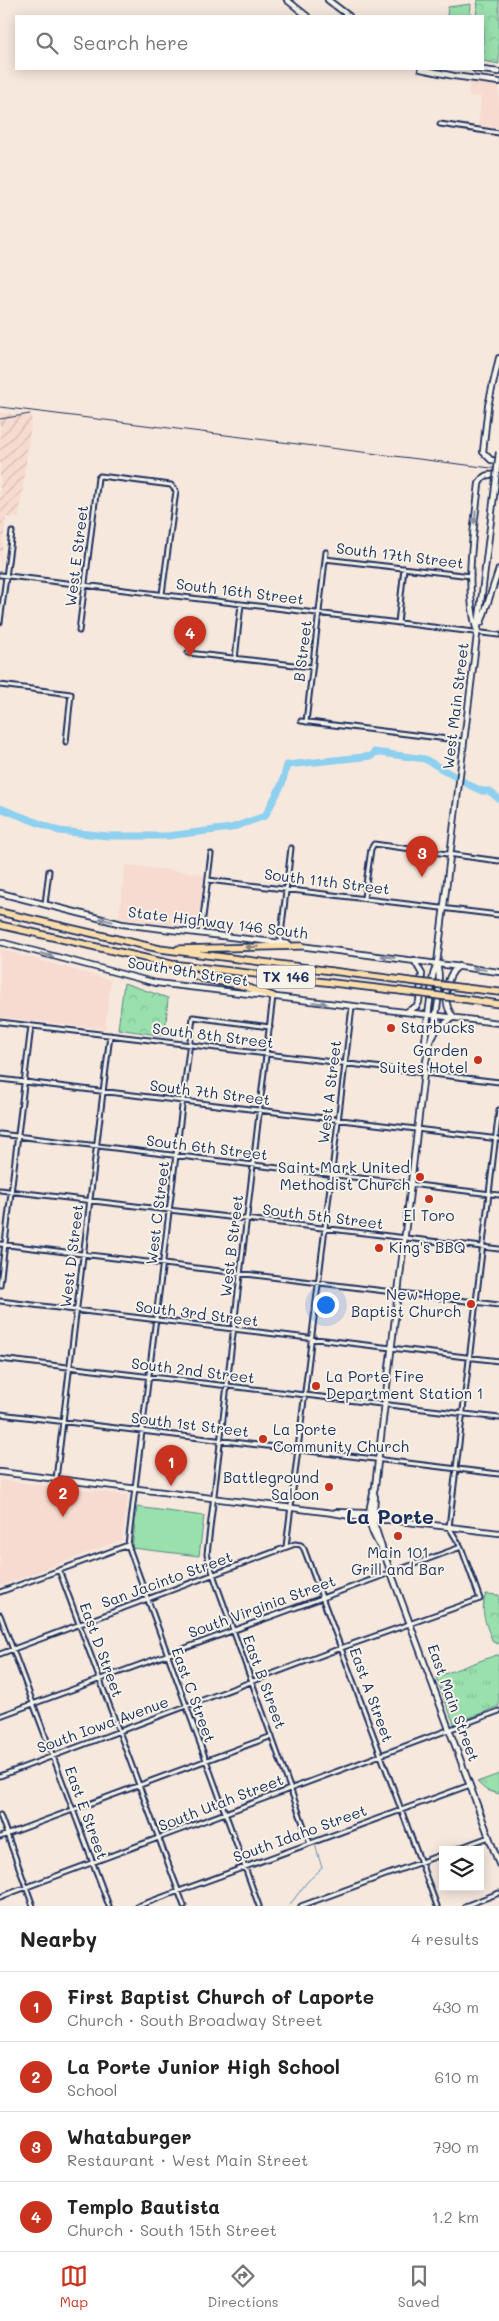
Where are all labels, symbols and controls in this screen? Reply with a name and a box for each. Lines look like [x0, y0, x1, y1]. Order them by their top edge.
search box [15, 15, 484, 70]
icon: search [33, 29, 61, 57]
text: Search here [73, 30, 189, 55]
street label: West E Street [60, 504, 92, 608]
one-way arrow [471, 510, 479, 526]
street label: South 17th Street [335, 537, 465, 573]
street label: South 16th Street [175, 573, 305, 609]
pin: 4 [174, 616, 206, 657]
street label: B Street [288, 619, 316, 683]
street label: West Main Street [437, 641, 473, 771]
pin: 3 [406, 836, 438, 877]
street label: South 11th Street [263, 863, 391, 899]
street label: State Highway 146 South [127, 901, 309, 943]
one-way arrow [98, 916, 113, 924]
one-way arrow [244, 944, 260, 952]
one-way arrow [40, 951, 55, 959]
street label: South 9th Street [126, 952, 250, 990]
one-way arrow [380, 953, 396, 961]
one-way arrow [470, 965, 486, 973]
road number: TX 146 [257, 966, 315, 989]
one-way arrow [313, 999, 329, 1007]
place label: Starbucks [401, 1017, 475, 1037]
street label: South 8th Street [151, 1018, 275, 1052]
marker: Starbucks [385, 1022, 397, 1034]
street label: West A Street [313, 1039, 345, 1145]
place label: Garden Suites Hotel [380, 1040, 468, 1077]
marker: Garden Suites Hotel [472, 1054, 484, 1066]
street label: South 7th Street [149, 1075, 272, 1109]
street label: South 6th Street [145, 1130, 269, 1164]
place label: Saint Mark United Methodist Church [278, 1157, 410, 1194]
street label: West C Street [141, 1160, 173, 1266]
marker: Saint Mark United Methodist Church [414, 1171, 426, 1183]
marker: El Toro [423, 1193, 435, 1205]
street label: West B Street [215, 1194, 247, 1298]
street label: South 5th Street [261, 1199, 385, 1233]
street label: West D Street [55, 1203, 87, 1309]
place label: El Toro [404, 1205, 455, 1225]
place label: King's BBQ [389, 1237, 465, 1257]
marker: King's BBQ [373, 1242, 385, 1254]
place label: New Hope Baptist Church [351, 1284, 461, 1321]
your location [313, 1292, 339, 1318]
street label: South 3rd Street [134, 1296, 260, 1330]
marker: New Hope Baptist Church [465, 1298, 477, 1310]
street label: South 2nd Street [130, 1353, 256, 1387]
place label: La Porte Fire Department Station 1 [326, 1366, 484, 1403]
marker: La Porte Fire Department Station 1 [310, 1380, 322, 1392]
street label: South 1st Street [130, 1407, 250, 1441]
place label: La Porte Community Church [273, 1419, 409, 1456]
marker: La Porte Community Church [257, 1433, 269, 1445]
pin: 1 [155, 1445, 187, 1486]
place label: Battleground Saloon [223, 1467, 319, 1504]
pin: 2 [47, 1476, 79, 1517]
marker: Battleground Saloon [323, 1481, 335, 1493]
district label: La Porte [346, 1503, 434, 1529]
marker: Main 101 Grill and Bar [392, 1530, 404, 1542]
place label: Main 101 Grill and Bar [351, 1542, 445, 1579]
street label: San Jacinto Street [98, 1546, 235, 1612]
street label: South Virginia Street [185, 1570, 338, 1642]
street label: East D Street [76, 1599, 128, 1700]
street label: East B Street [239, 1632, 291, 1731]
street label: East Main Street [423, 1641, 484, 1764]
street label: East C Street [167, 1644, 220, 1745]
street label: East A Street [346, 1644, 398, 1745]
street label: South Iowa Avenue [34, 1691, 171, 1757]
street label: East E Street [61, 1763, 113, 1862]
street label: South Utah Street [155, 1769, 286, 1835]
street label: South Idaho Street [230, 1800, 369, 1867]
map controls [439, 1846, 484, 1891]
button: layers [439, 1846, 484, 1891]
text: Nearby [20, 1925, 97, 1952]
text: 4 results [411, 1928, 479, 1949]
text: First Baptist Church of Laporte [67, 1984, 374, 2009]
text: 1 [32, 1996, 40, 2017]
text: 430 m [432, 1996, 479, 2017]
text: Church · South Broadway Street [67, 2009, 323, 2030]
text: La Porte Junior High School [67, 2054, 340, 2079]
text: 2 [32, 2066, 40, 2087]
text: 610 m [434, 2066, 479, 2087]
text: School [67, 2079, 117, 2100]
text: Whataburger [67, 2124, 191, 2149]
text: 3 [31, 2136, 41, 2157]
text: 790 m [433, 2136, 479, 2157]
text: Restaurant · West Main Street [67, 2149, 308, 2170]
text: Templo Bautista [67, 2194, 220, 2219]
text: 4 [31, 2206, 41, 2227]
text: 1.2 km [432, 2206, 479, 2227]
text: Church · South 15th Street [67, 2219, 277, 2240]
tab: Map [60, 2262, 88, 2311]
tab: Directions [207, 2262, 279, 2311]
tab: Saved [398, 2262, 439, 2311]

